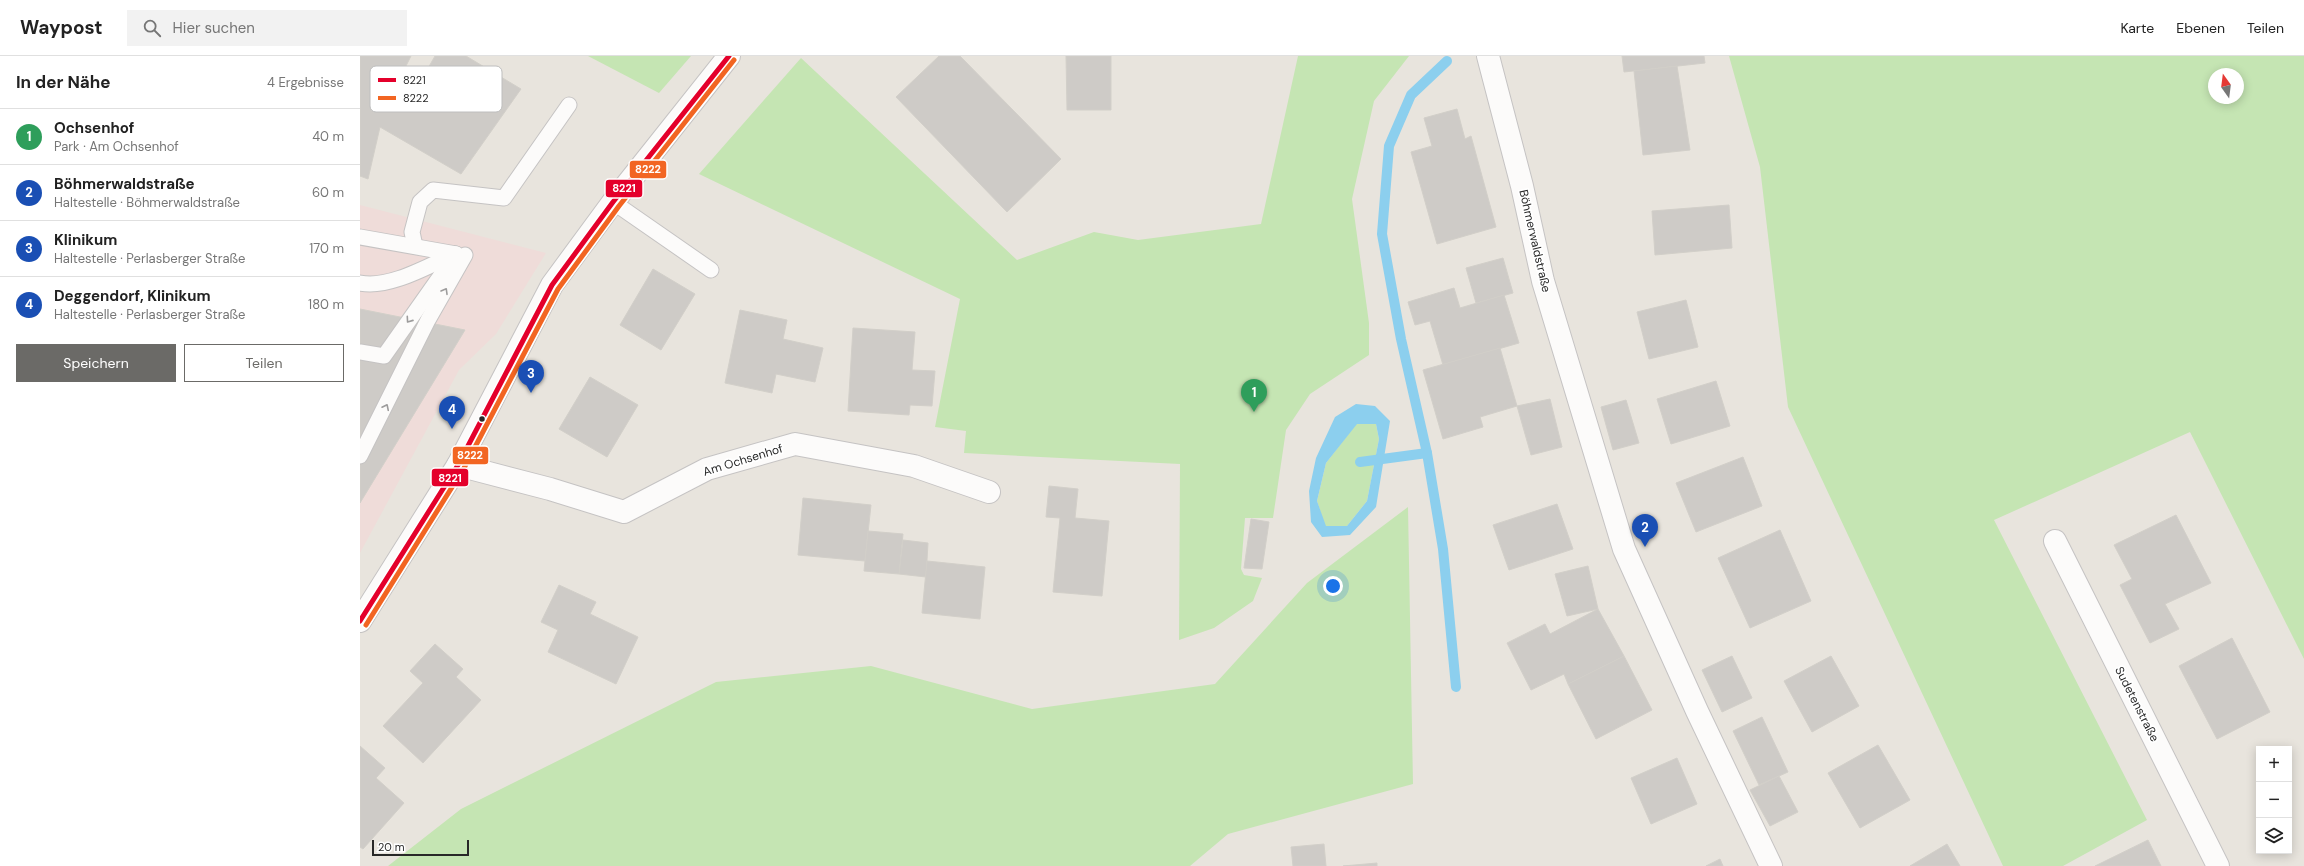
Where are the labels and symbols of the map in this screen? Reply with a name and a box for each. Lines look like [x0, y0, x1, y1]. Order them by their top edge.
legend [370, 66, 502, 112]
north arrow [2208, 68, 2244, 104]
text: 8221 [403, 73, 426, 87]
text: 8222 [403, 91, 429, 105]
line badge: 8222 [629, 160, 667, 179]
text: 8222 [635, 162, 661, 176]
line badge: 8221 [605, 179, 643, 198]
text: 8221 [612, 181, 636, 195]
street label: Böhmerwaldstraße [1515, 188, 1555, 294]
one-way arrow [440, 288, 447, 295]
one-way arrow [406, 316, 414, 323]
pin: 3 [518, 360, 544, 393]
pin: 1 [1241, 379, 1267, 412]
pin: 4 [439, 396, 465, 429]
one-way arrow [381, 403, 389, 411]
unlabelled marker [477, 414, 487, 424]
street label: Am Ochsenhof [701, 440, 785, 480]
line badge: 8222 [452, 446, 489, 465]
text: 8222 [457, 448, 483, 462]
line badge: 8221 [431, 468, 469, 487]
text: 8221 [438, 471, 462, 485]
pin: 2 [1632, 514, 1658, 547]
your location [1323, 576, 1343, 596]
street label: Sudetenstraße [2111, 664, 2163, 744]
scale bar [372, 838, 469, 857]

